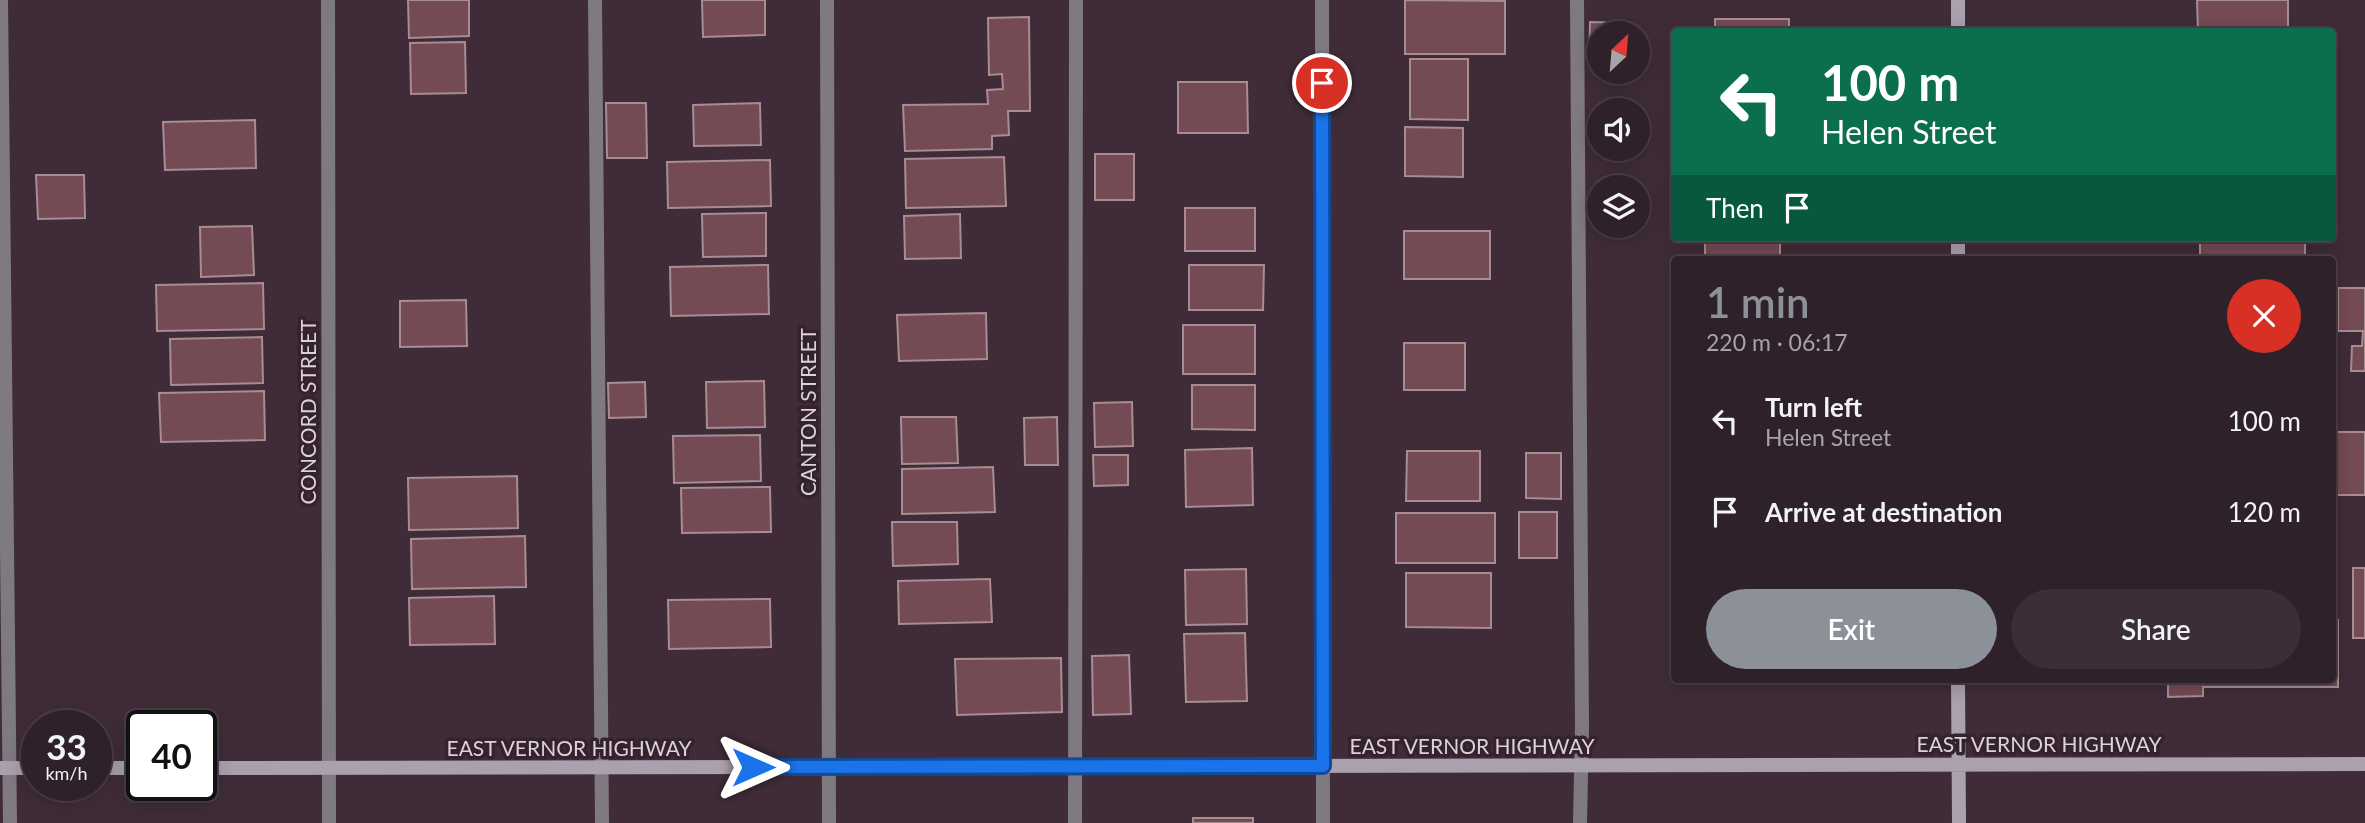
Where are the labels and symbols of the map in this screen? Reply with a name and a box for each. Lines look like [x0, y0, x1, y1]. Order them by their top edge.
north arrow [1587, 21, 1650, 84]
pin [1292, 53, 1352, 113]
street label: CONCORD STREET [295, 319, 320, 505]
street label: CANTON STREET [795, 327, 820, 496]
speed limit sign: 40 [126, 710, 217, 801]
position arrow [716, 730, 790, 804]
street label: EAST VERNOR HIGHWAY [1917, 731, 2162, 756]
street label: EAST VERNOR HIGHWAY [1350, 733, 1595, 758]
street label: EAST VERNOR HIGHWAY [447, 735, 692, 760]

